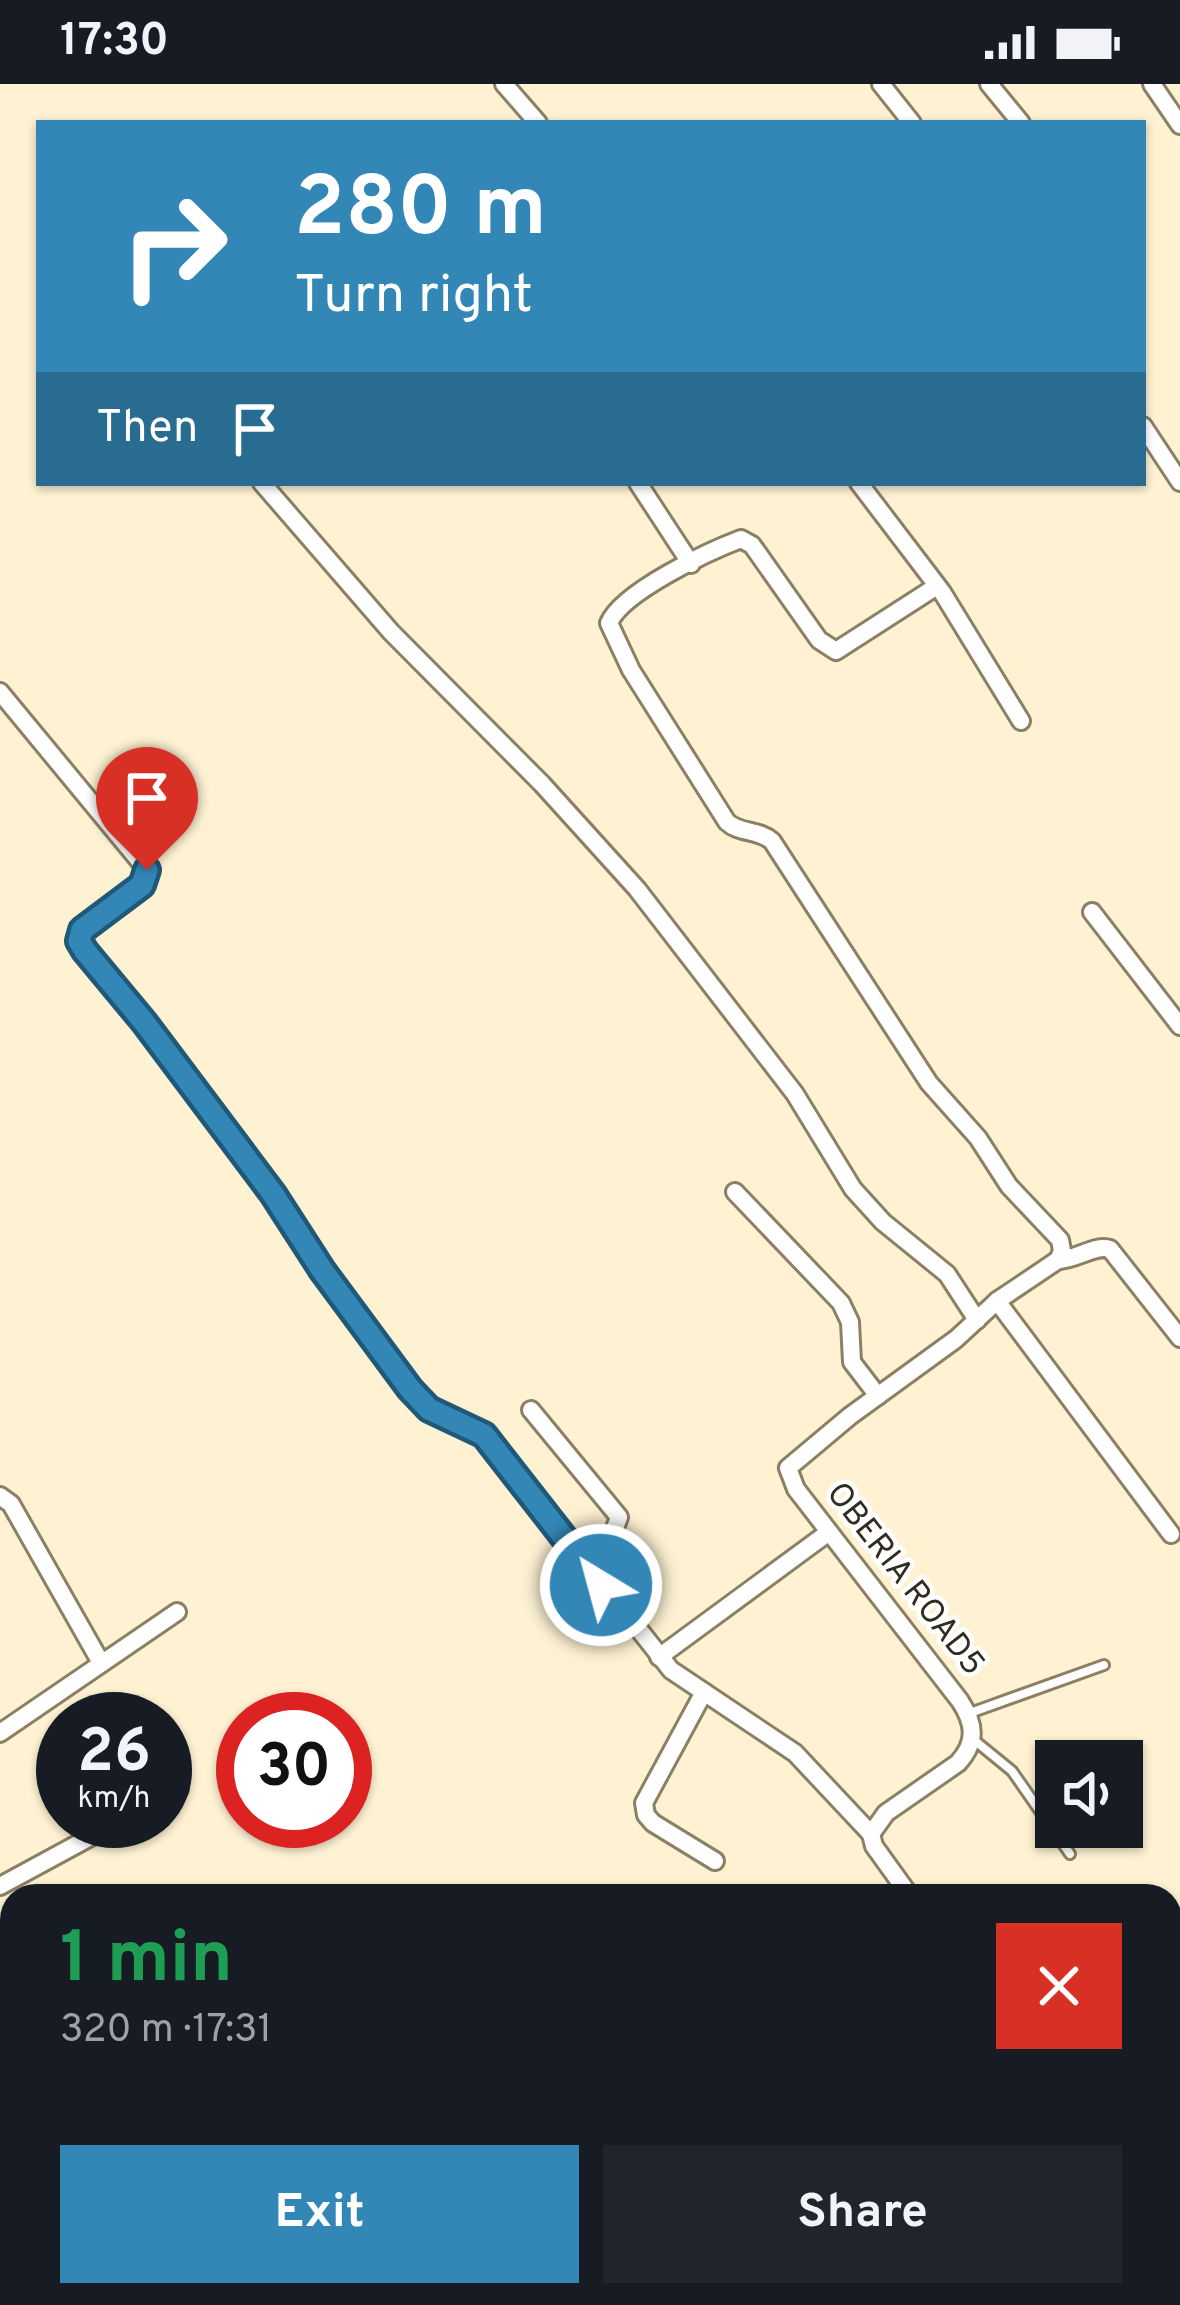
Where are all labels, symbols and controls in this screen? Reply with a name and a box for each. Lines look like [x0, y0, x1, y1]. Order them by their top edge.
text: 17:30 [60, 14, 169, 71]
text: 280 m [294, 159, 547, 265]
icon: right [96, 168, 252, 324]
text: Turn right [294, 263, 533, 332]
icon: arrive [222, 396, 288, 462]
text: Then [96, 401, 198, 458]
pin [96, 747, 198, 870]
icon: arrive [114, 765, 180, 831]
street label: OBERIA ROAD5 [815, 1475, 993, 1685]
position arrow [538, 1522, 664, 1648]
speed limit sign: 30 [216, 1692, 372, 1848]
text: 26 [77, 1717, 151, 1793]
map controls [1035, 1740, 1143, 1848]
button: sound [1035, 1740, 1143, 1848]
text: km/h [78, 1781, 150, 1818]
text: 1 min [60, 1916, 233, 2008]
button: close [996, 1923, 1122, 2049]
text: 320 m · 17:31 [60, 2007, 272, 2056]
button: Exit [60, 2145, 579, 2283]
button: Share [603, 2145, 1122, 2283]

